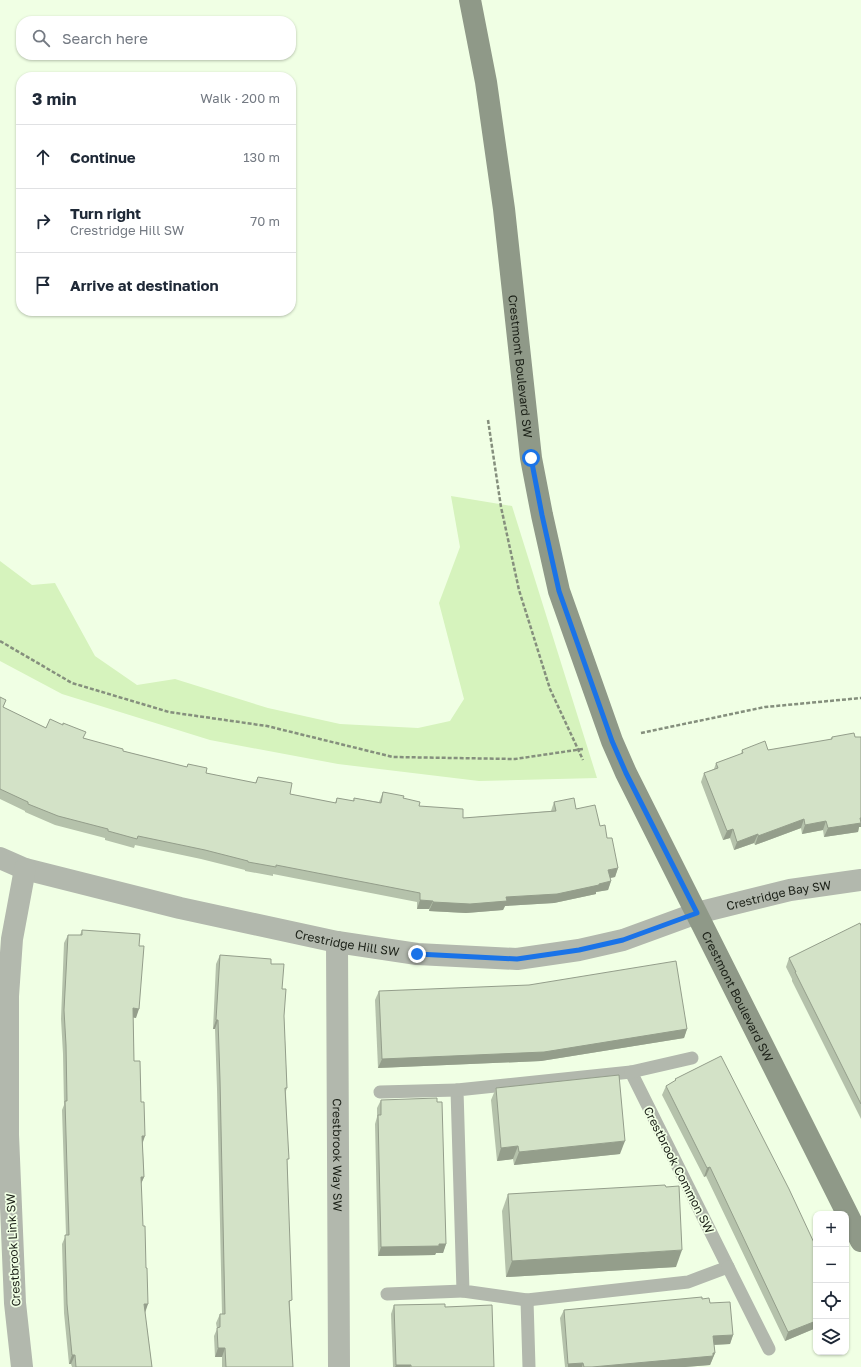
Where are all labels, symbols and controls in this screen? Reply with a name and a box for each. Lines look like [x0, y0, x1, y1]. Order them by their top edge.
search box [16, 16, 296, 60]
icon: search [30, 27, 52, 49]
text: Search here [62, 29, 148, 47]
text: 3 min [32, 88, 76, 109]
text: Walk · 200 m [200, 90, 280, 106]
icon: ahead [32, 146, 54, 168]
text: Continue [70, 148, 136, 166]
text: 130 m [243, 149, 280, 165]
text: Turn right [70, 204, 141, 222]
icon: right [32, 210, 54, 232]
text: 70 m [250, 213, 280, 229]
text: Crestridge Hill SW [70, 222, 184, 238]
icon: arrive [32, 274, 54, 296]
text: Arrive at destination [70, 276, 219, 294]
street label: Crestmont Boulevard SW [506, 294, 536, 439]
route start [522, 449, 540, 467]
street label: Crestridge Bay SW [724, 877, 832, 913]
street label: Crestridge Hill SW [294, 926, 401, 959]
street label: Crestmont Boulevard SW [699, 929, 777, 1064]
route end [408, 945, 426, 963]
street label: Crestbrook Way SW [330, 1098, 346, 1212]
street label: Crestbrook Common SW [640, 1104, 718, 1236]
street label: Crestbrook Link SW [3, 1193, 23, 1307]
map controls [813, 1211, 849, 1355]
button: + [813, 1211, 849, 1247]
button: − [813, 1247, 849, 1283]
button: locate [813, 1283, 849, 1319]
button: layers [813, 1319, 849, 1355]

